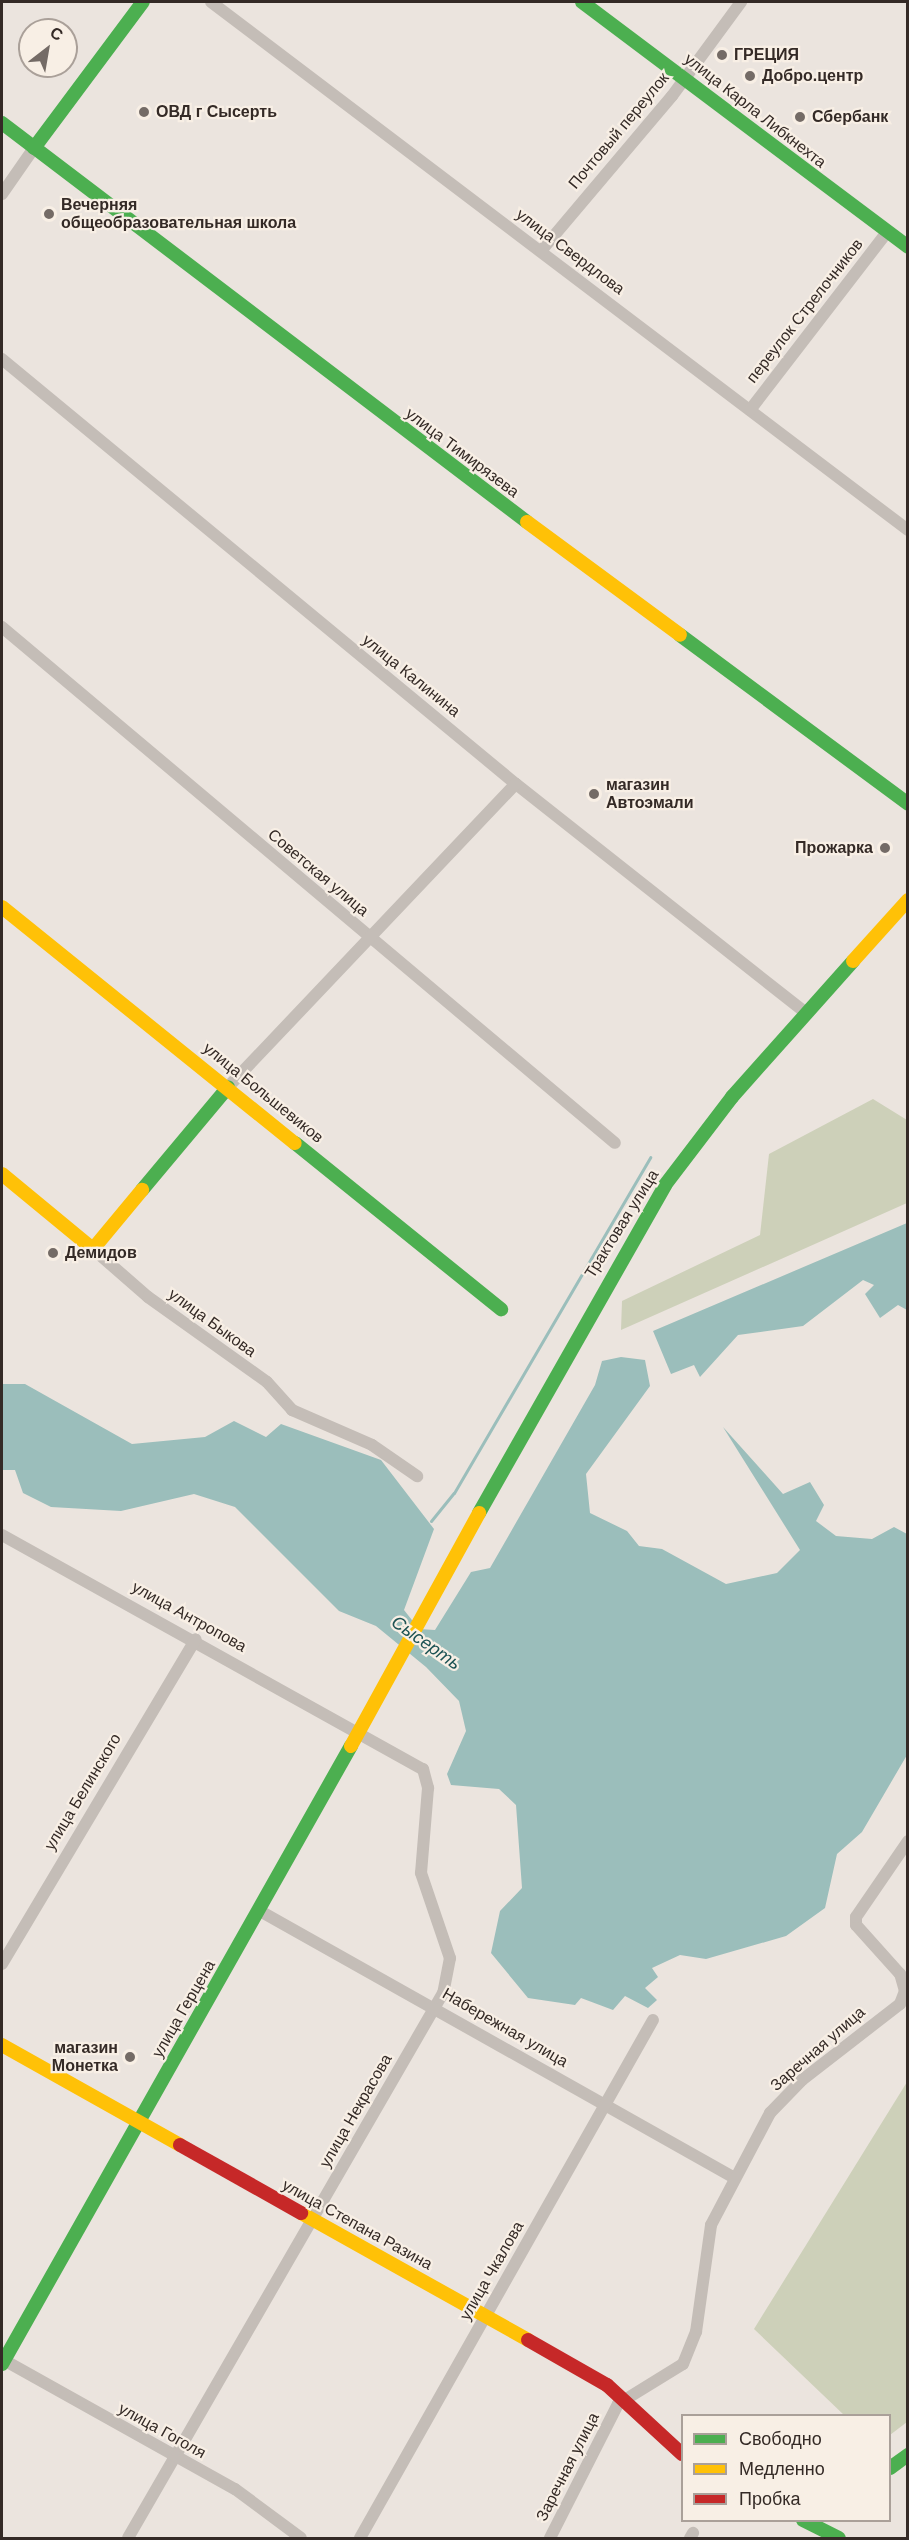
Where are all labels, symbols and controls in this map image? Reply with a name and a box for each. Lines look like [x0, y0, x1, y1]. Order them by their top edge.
north arrow [18, 18, 78, 78]
text: С [47, 24, 66, 44]
place label: ГРЕЦИЯ [734, 45, 799, 65]
marker: ГРЕЦИЯ [715, 48, 729, 62]
street label: улица Карла Либкнехта [680, 50, 830, 172]
place label: Добро.центр [762, 66, 863, 86]
street label: Почтовый переулок [565, 69, 673, 193]
marker: Добро.центр [743, 69, 757, 83]
place label: ОВД г Сысерть [156, 102, 277, 122]
marker: ОВД г Сысерть [137, 105, 151, 119]
place label: Сбербанк [812, 107, 888, 127]
marker: Сбербанк [793, 110, 807, 124]
place label: Вечерняя общеобразовательная школа [61, 195, 296, 233]
street label: улица Свердлова [512, 205, 628, 299]
marker: Вечерняя общеобразовательная школа [42, 207, 56, 221]
street label: переулок Стрелочников [743, 235, 867, 387]
street label: улица Тимирязева [402, 404, 522, 502]
street label: улица Калинина [358, 631, 464, 721]
place label: магазин Автоэмали [606, 775, 694, 813]
marker: магазин Автоэмали [587, 787, 601, 801]
street label: Советская улица [264, 825, 372, 921]
place label: Прожарка [795, 838, 873, 858]
marker: Прожарка [878, 841, 892, 855]
street label: улица Большевиков [199, 1039, 327, 1147]
street label: Трактовая улица [581, 1166, 663, 1282]
place label: Демидов [65, 1243, 137, 1263]
marker: Демидов [46, 1246, 60, 1260]
street label: улица Быкова [164, 1285, 260, 1361]
street label: улица Антропова [128, 1578, 250, 1656]
water label: Сысерть [387, 1611, 465, 1675]
street label: улица Белинского [41, 1730, 125, 1854]
street label: улица Герцена [148, 1957, 220, 2061]
street label: Набережная улица [439, 1984, 571, 2072]
street label: Заречная улица [767, 2003, 869, 2095]
place label: магазин Монетка [52, 2038, 118, 2076]
marker: магазин Монетка [123, 2050, 137, 2064]
street label: улица Некрасова [316, 2051, 396, 2171]
street label: улица Степана Разина [279, 2176, 435, 2274]
street label: улица Чкалова [456, 2218, 528, 2324]
street label: улица Гоголя [115, 2399, 209, 2463]
street label: Заречная улица [532, 2410, 604, 2524]
legend [681, 2414, 891, 2522]
text: Свободно [739, 2429, 822, 2449]
text: Медленно [739, 2459, 825, 2479]
text: Пробка [739, 2489, 801, 2509]

